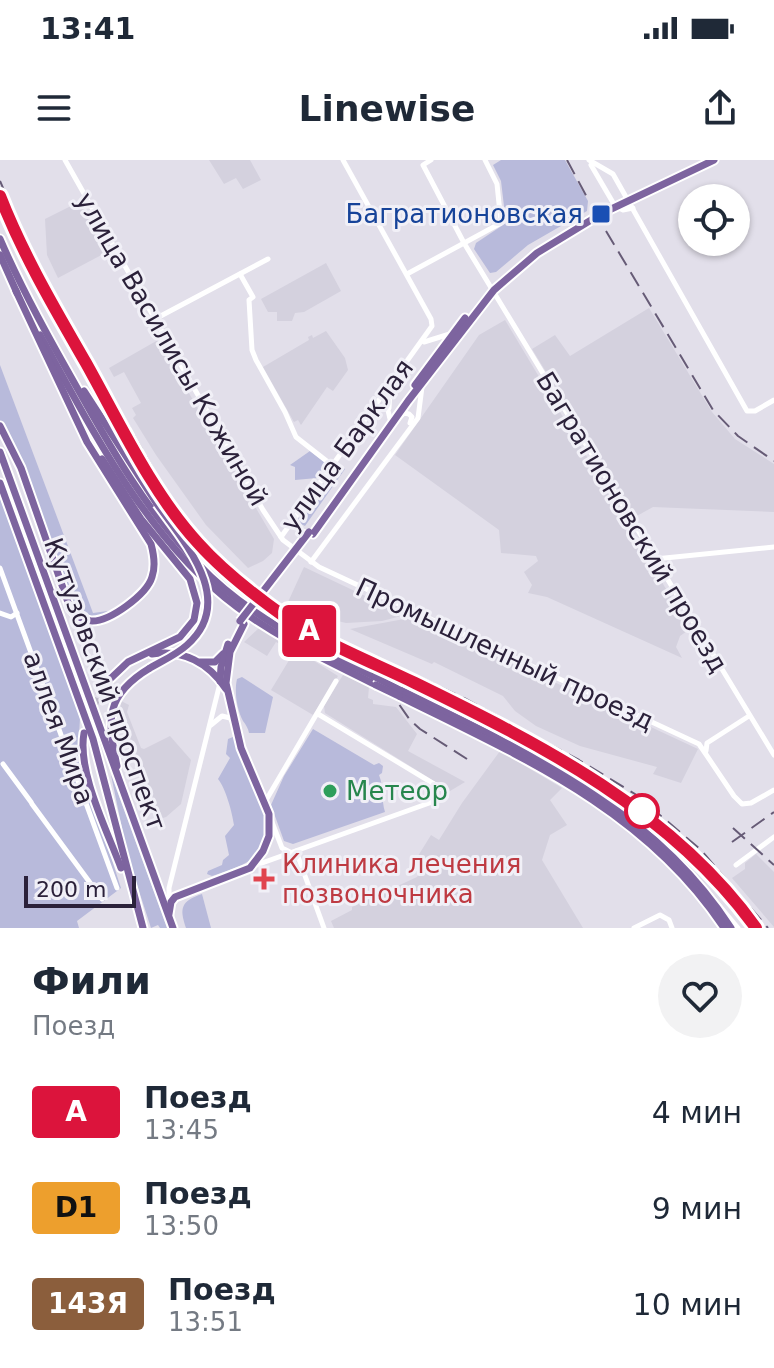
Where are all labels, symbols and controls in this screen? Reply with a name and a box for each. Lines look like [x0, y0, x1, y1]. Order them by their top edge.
text: 13:41 [40, 11, 136, 46]
icon: menu [32, 86, 76, 130]
icon: share [698, 86, 742, 130]
text: Linewise [299, 88, 475, 129]
map controls [678, 184, 750, 256]
button: locate [678, 184, 750, 256]
street label: улица Василисы Кожиной [70, 187, 274, 511]
place label: Багратионовская [345, 199, 583, 229]
marker: Багратионовская [590, 203, 612, 225]
street label: улица Барклая [275, 353, 419, 537]
street label: Багратионовский проезд [530, 366, 734, 678]
street label: Кутузовский проспект [38, 534, 172, 834]
street label: Промышленный проезд [351, 572, 659, 736]
line badge: A [283, 605, 335, 657]
text: A [298, 614, 320, 647]
street label: аллея Мира [17, 647, 101, 809]
place label: Метеор [346, 776, 448, 806]
marker: Метеор [321, 782, 339, 800]
unlabelled marker [625, 794, 659, 828]
place label: Клиника лечения позвоночника [282, 849, 521, 909]
marker: Клиника лечения позвоночника [253, 868, 275, 890]
scale bar [24, 872, 136, 908]
text: 200 m [36, 877, 106, 902]
button: heart [658, 954, 742, 1038]
text: Фили [32, 959, 151, 1003]
text: Поезд [32, 1011, 115, 1041]
text: Поезд [144, 1080, 252, 1115]
text: A [65, 1095, 87, 1128]
text: 4 мин [652, 1095, 742, 1130]
text: 13:45 [144, 1115, 219, 1145]
text: Поезд [144, 1176, 252, 1211]
text: D1 [55, 1191, 97, 1224]
text: 9 мин [652, 1191, 742, 1226]
text: 13:50 [144, 1211, 219, 1241]
text: Поезд [168, 1272, 276, 1307]
text: 143Я [48, 1287, 128, 1320]
text: 10 мин [633, 1287, 742, 1322]
text: 13:51 [168, 1307, 243, 1337]

